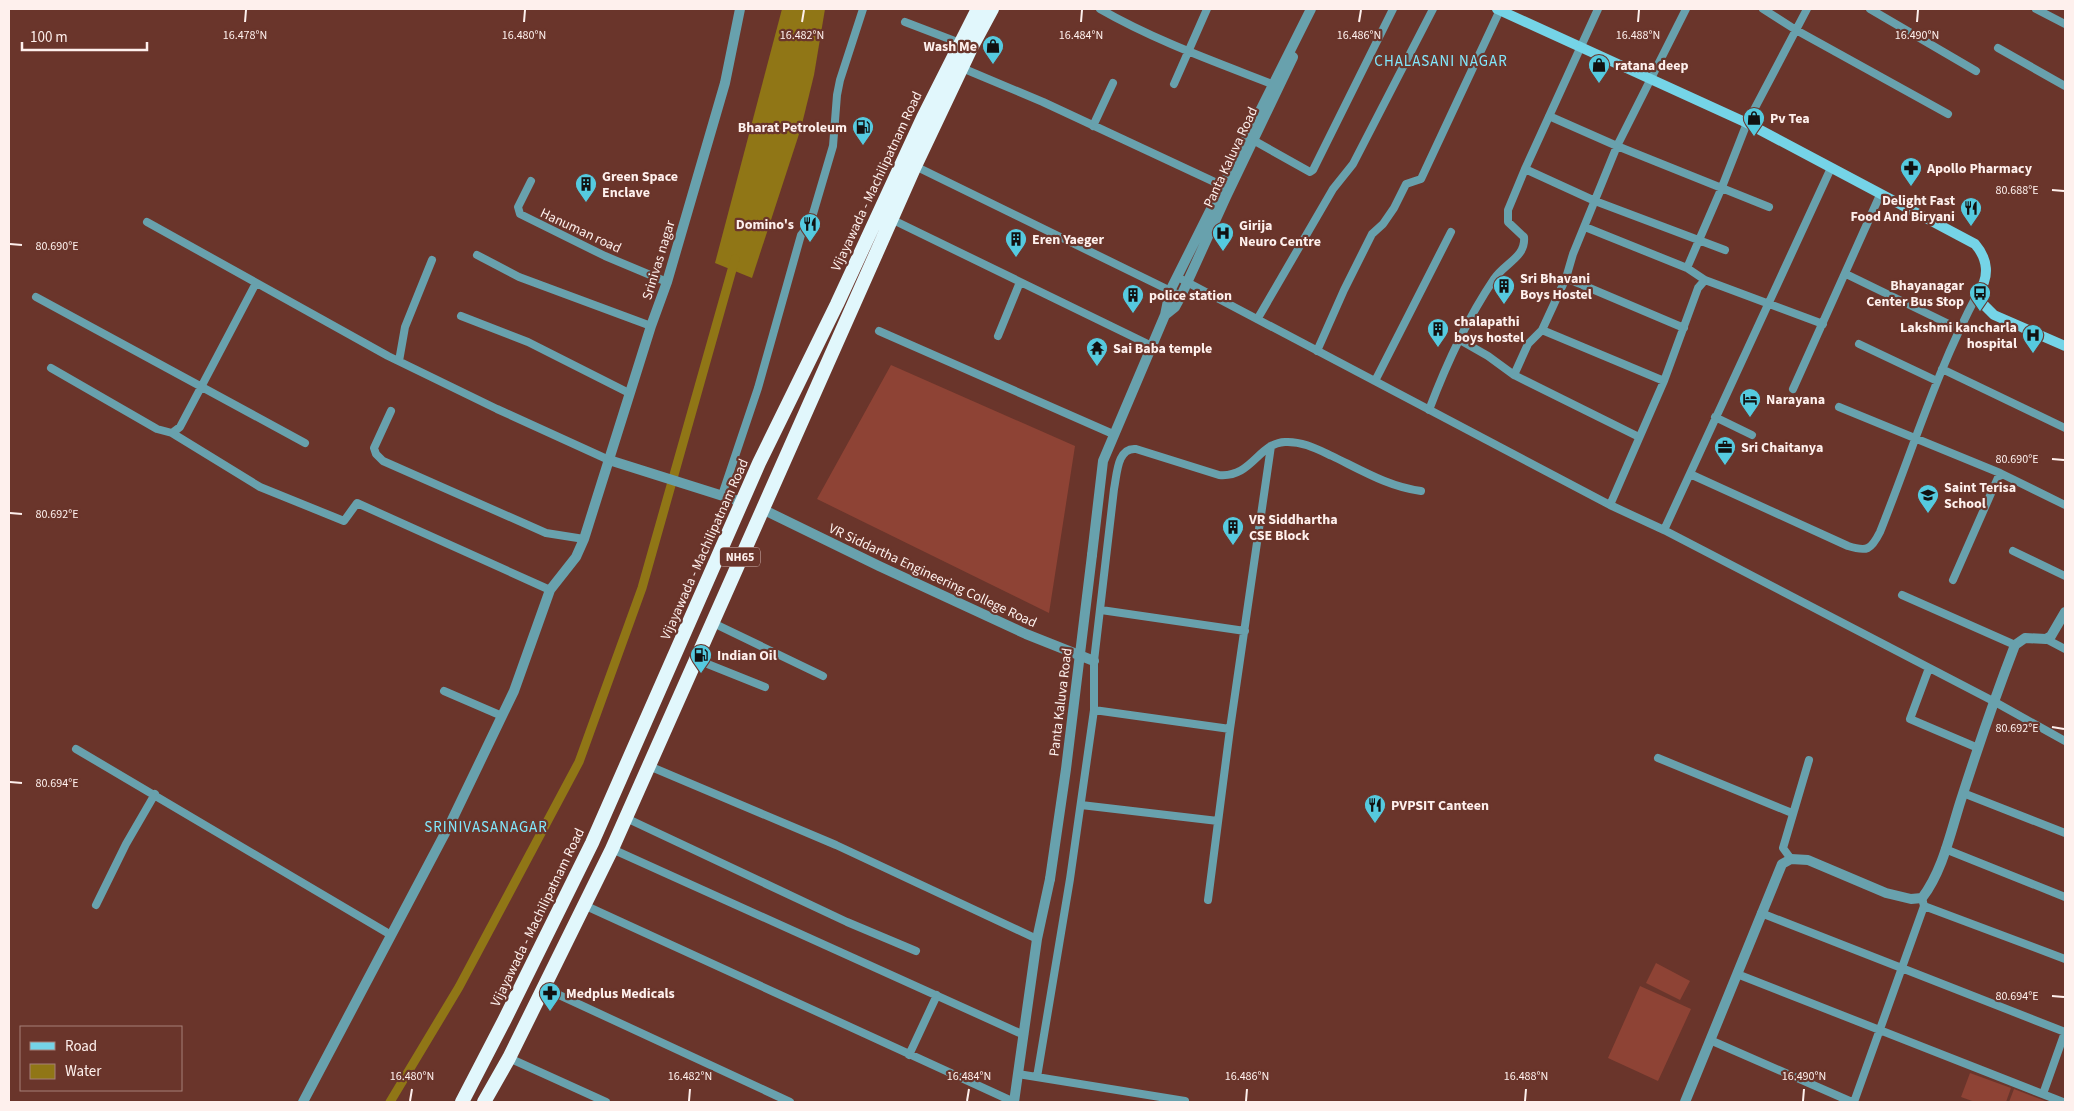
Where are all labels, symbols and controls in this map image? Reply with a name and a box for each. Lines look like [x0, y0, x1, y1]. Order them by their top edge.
scale bar [22, 20, 148, 52]
text: 100 m [30, 27, 68, 48]
text: 16.478°N [223, 27, 267, 44]
text: 16.480°N [502, 27, 546, 44]
text: 16.482°N [780, 27, 824, 44]
text: 16.484°N [1059, 27, 1103, 44]
text: 16.486°N [1337, 27, 1381, 44]
text: 16.488°N [1616, 27, 1660, 44]
text: 16.490°N [1895, 27, 1939, 44]
shop icon: Wash Me [981, 34, 1005, 65]
place label: Wash Me [923, 37, 977, 57]
district label: CHALASANI NAGAR [1374, 51, 1508, 72]
shop icon: ratana deep [1587, 53, 1611, 84]
place label: ratana deep [1615, 56, 1689, 76]
street label: Vijayawada - Machilipatnam Road [826, 88, 927, 275]
street label: Panta Kaluva Road [1199, 104, 1263, 211]
shop icon: Pv Tea [1742, 106, 1766, 137]
place label: Pv Tea [1770, 109, 1810, 129]
fuel station icon: Bharat Petroleum [851, 115, 875, 146]
place label: Bharat Petroleum [738, 118, 847, 138]
pharmacy icon: Apollo Pharmacy [1899, 156, 1923, 187]
place label: Apollo Pharmacy [1926, 159, 2033, 179]
place label: Green Space Enclave [602, 167, 678, 203]
building icon: Green Space Enclave [574, 172, 598, 203]
text: 80.688°E [1995, 182, 2039, 199]
place label: Delight Fast Food And Biryani [1850, 191, 1956, 227]
restaurant icon: Delight Fast Food And Biryani [1959, 196, 1983, 227]
street label: Hanuman road [537, 203, 624, 258]
restaurant icon: Domino's [798, 212, 822, 243]
place label: Domino's [736, 215, 794, 235]
place label: Girija Neuro Centre [1239, 216, 1321, 252]
street label: Srinivas nagar [637, 218, 681, 303]
hospital icon: Girija Neuro Centre [1211, 221, 1235, 252]
building icon: Eren Yaeger [1004, 227, 1028, 258]
place label: Eren Yaeger [1032, 230, 1104, 250]
text: 80.690°E [35, 238, 79, 255]
place label: Sri Bhavani Boys Hostel [1520, 269, 1592, 305]
building icon: Sri Bhavani Boys Hostel [1492, 274, 1516, 305]
place label: Bhayanagar Center Bus Stop [1866, 276, 1964, 312]
bus stop icon: Bhayanagar Center Bus Stop [1968, 281, 1992, 312]
building icon: police station [1121, 283, 1145, 314]
place label: police station [1149, 286, 1232, 306]
place label: chalapathi boys hostel [1454, 312, 1524, 348]
building icon: chalapathi boys hostel [1426, 317, 1450, 348]
place label: Lakshmi kancharla hospital [1900, 318, 2017, 354]
hospital icon: Lakshmi kancharla hospital [2021, 323, 2045, 354]
temple icon: Sai Baba temple [1085, 336, 1109, 367]
place label: Sai Baba temple [1113, 339, 1212, 359]
hotel icon: Narayana [1738, 387, 1762, 418]
place label: Narayana [1766, 390, 1825, 410]
office icon: Sri Chaitanya [1713, 435, 1737, 466]
place label: Sri Chaitanya [1741, 438, 1823, 458]
text: 80.690°E [1995, 451, 2039, 468]
street label: Vijayawada - Machilipatnam Road [656, 456, 754, 643]
place label: Saint Terisa School [1944, 478, 2016, 514]
school or university icon: Saint Terisa School [1916, 483, 1940, 514]
text: 80.692°E [35, 506, 79, 523]
place label: VR Siddhartha CSE Block [1248, 510, 1338, 546]
building icon: VR Siddhartha CSE Block [1221, 515, 1245, 546]
street label: VR Siddartha Engineering College Road [825, 519, 1040, 633]
road number: NH65 [720, 548, 760, 566]
fuel station icon: Indian Oil [689, 643, 713, 674]
place label: Indian Oil [717, 646, 777, 666]
street label: Panta Kaluva Road [1044, 647, 1078, 757]
text: 80.692°E [1995, 720, 2039, 737]
text: 80.694°E [35, 775, 79, 792]
restaurant icon: PVPSIT Canteen [1363, 793, 1387, 824]
place label: PVPSIT Canteen [1391, 796, 1489, 816]
district label: SRINIVASANAGAR [424, 817, 548, 838]
street label: Vijayawada - Machilipatnam Road [486, 825, 590, 1010]
pharmacy icon: Medplus Medicals [538, 981, 562, 1012]
place label: Medplus Medicals [566, 984, 675, 1004]
text: 80.694°E [1995, 988, 2039, 1005]
legend [20, 1026, 182, 1091]
text: Road [65, 1036, 97, 1057]
text: Water [65, 1061, 102, 1082]
text: 16.480°N [390, 1068, 434, 1085]
text: 16.482°N [668, 1068, 712, 1085]
text: 16.484°N [947, 1068, 991, 1085]
text: 16.486°N [1225, 1068, 1269, 1085]
text: 16.488°N [1504, 1068, 1548, 1085]
text: 16.490°N [1782, 1068, 1826, 1085]

